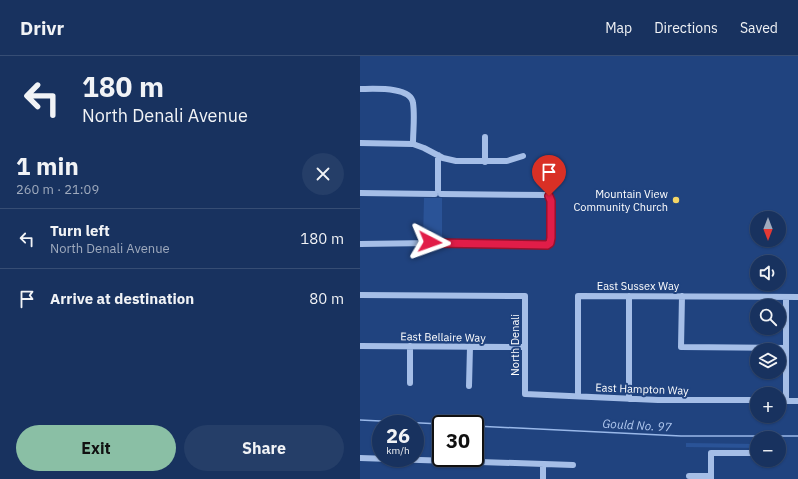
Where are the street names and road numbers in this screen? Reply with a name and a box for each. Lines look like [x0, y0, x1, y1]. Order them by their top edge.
street label: East Sussex Way [597, 279, 680, 293]
street label: North Denali [508, 314, 522, 376]
street label: East Bellaire Way [400, 329, 486, 345]
street label: East Hampton Way [595, 380, 689, 398]

